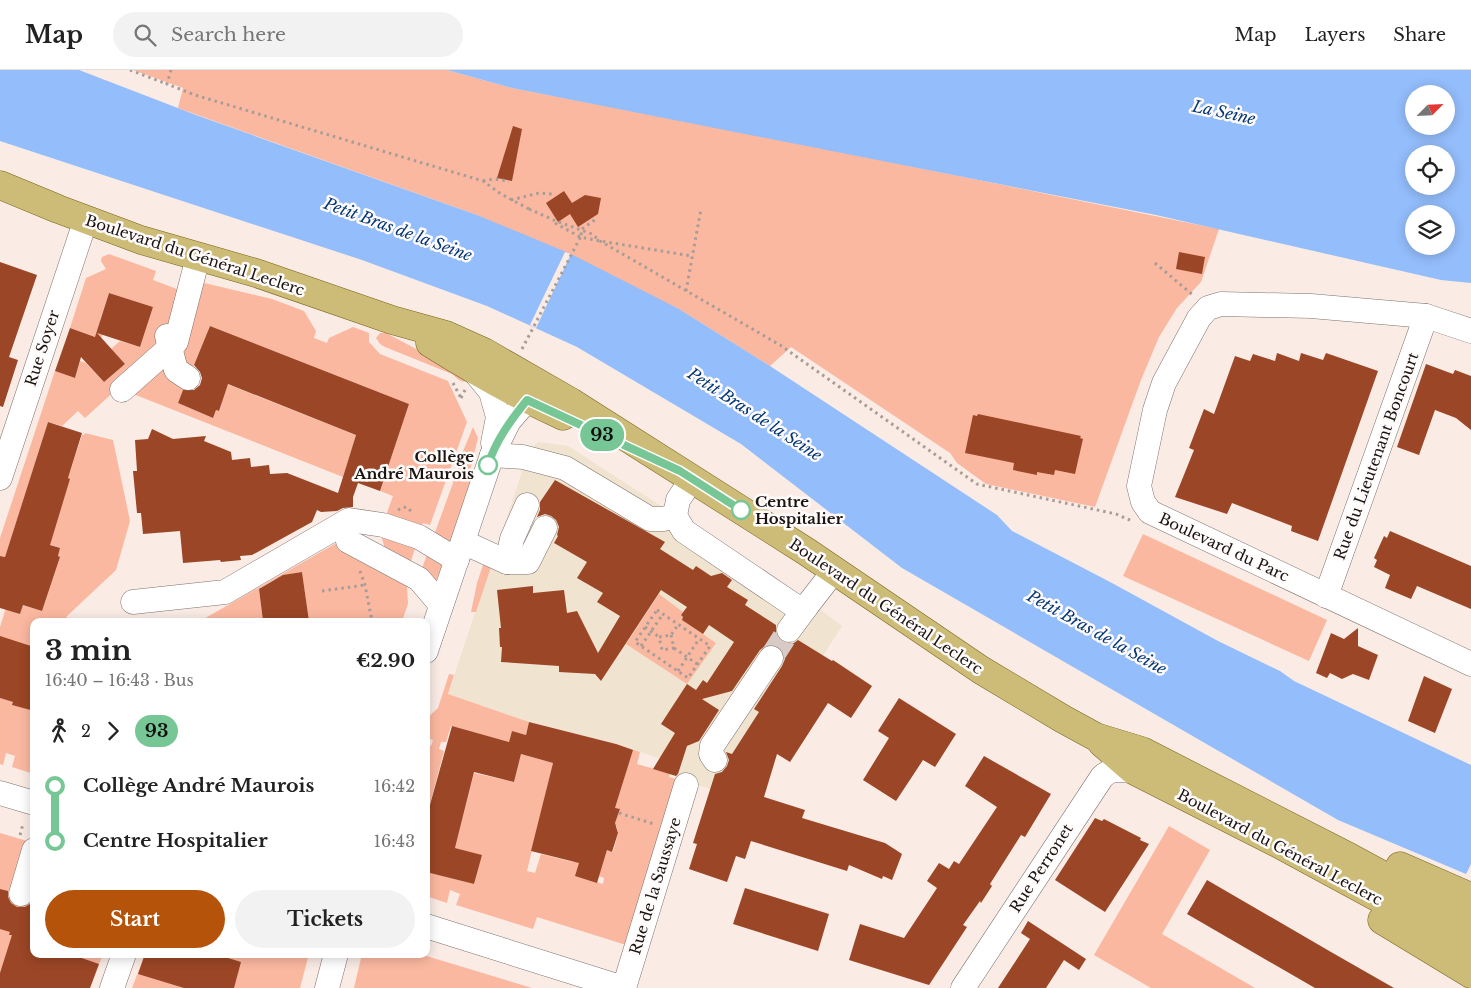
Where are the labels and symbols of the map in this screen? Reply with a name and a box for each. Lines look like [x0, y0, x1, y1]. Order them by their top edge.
north arrow [1405, 85, 1455, 135]
water label: La Seine [1190, 95, 1258, 129]
water label: Petit Bras de la Seine [320, 193, 475, 265]
street label: Boulevard du Général Leclerc [83, 211, 307, 299]
street label: Rue Soyer [21, 307, 63, 388]
street label: Rue du Lieutenant Boncourt [1330, 349, 1423, 562]
water label: Petit Bras de la Seine [683, 363, 826, 465]
line badge: 93 [580, 419, 624, 451]
place label: Collège André Maurois [353, 447, 474, 483]
marker: Collège André Maurois [478, 455, 498, 475]
place label: Centre Hospitalier [755, 492, 843, 528]
marker: Centre Hospitalier [731, 500, 751, 520]
street label: Boulevard du Parc [1156, 509, 1292, 585]
street label: Boulevard du Général Leclerc [786, 534, 986, 678]
water label: Petit Bras de la Seine [1023, 585, 1171, 679]
street label: Boulevard du Général Leclerc [1174, 785, 1386, 909]
street label: Rue de la Saussaye [625, 815, 685, 957]
street label: Rue Perronet [1005, 820, 1077, 916]

